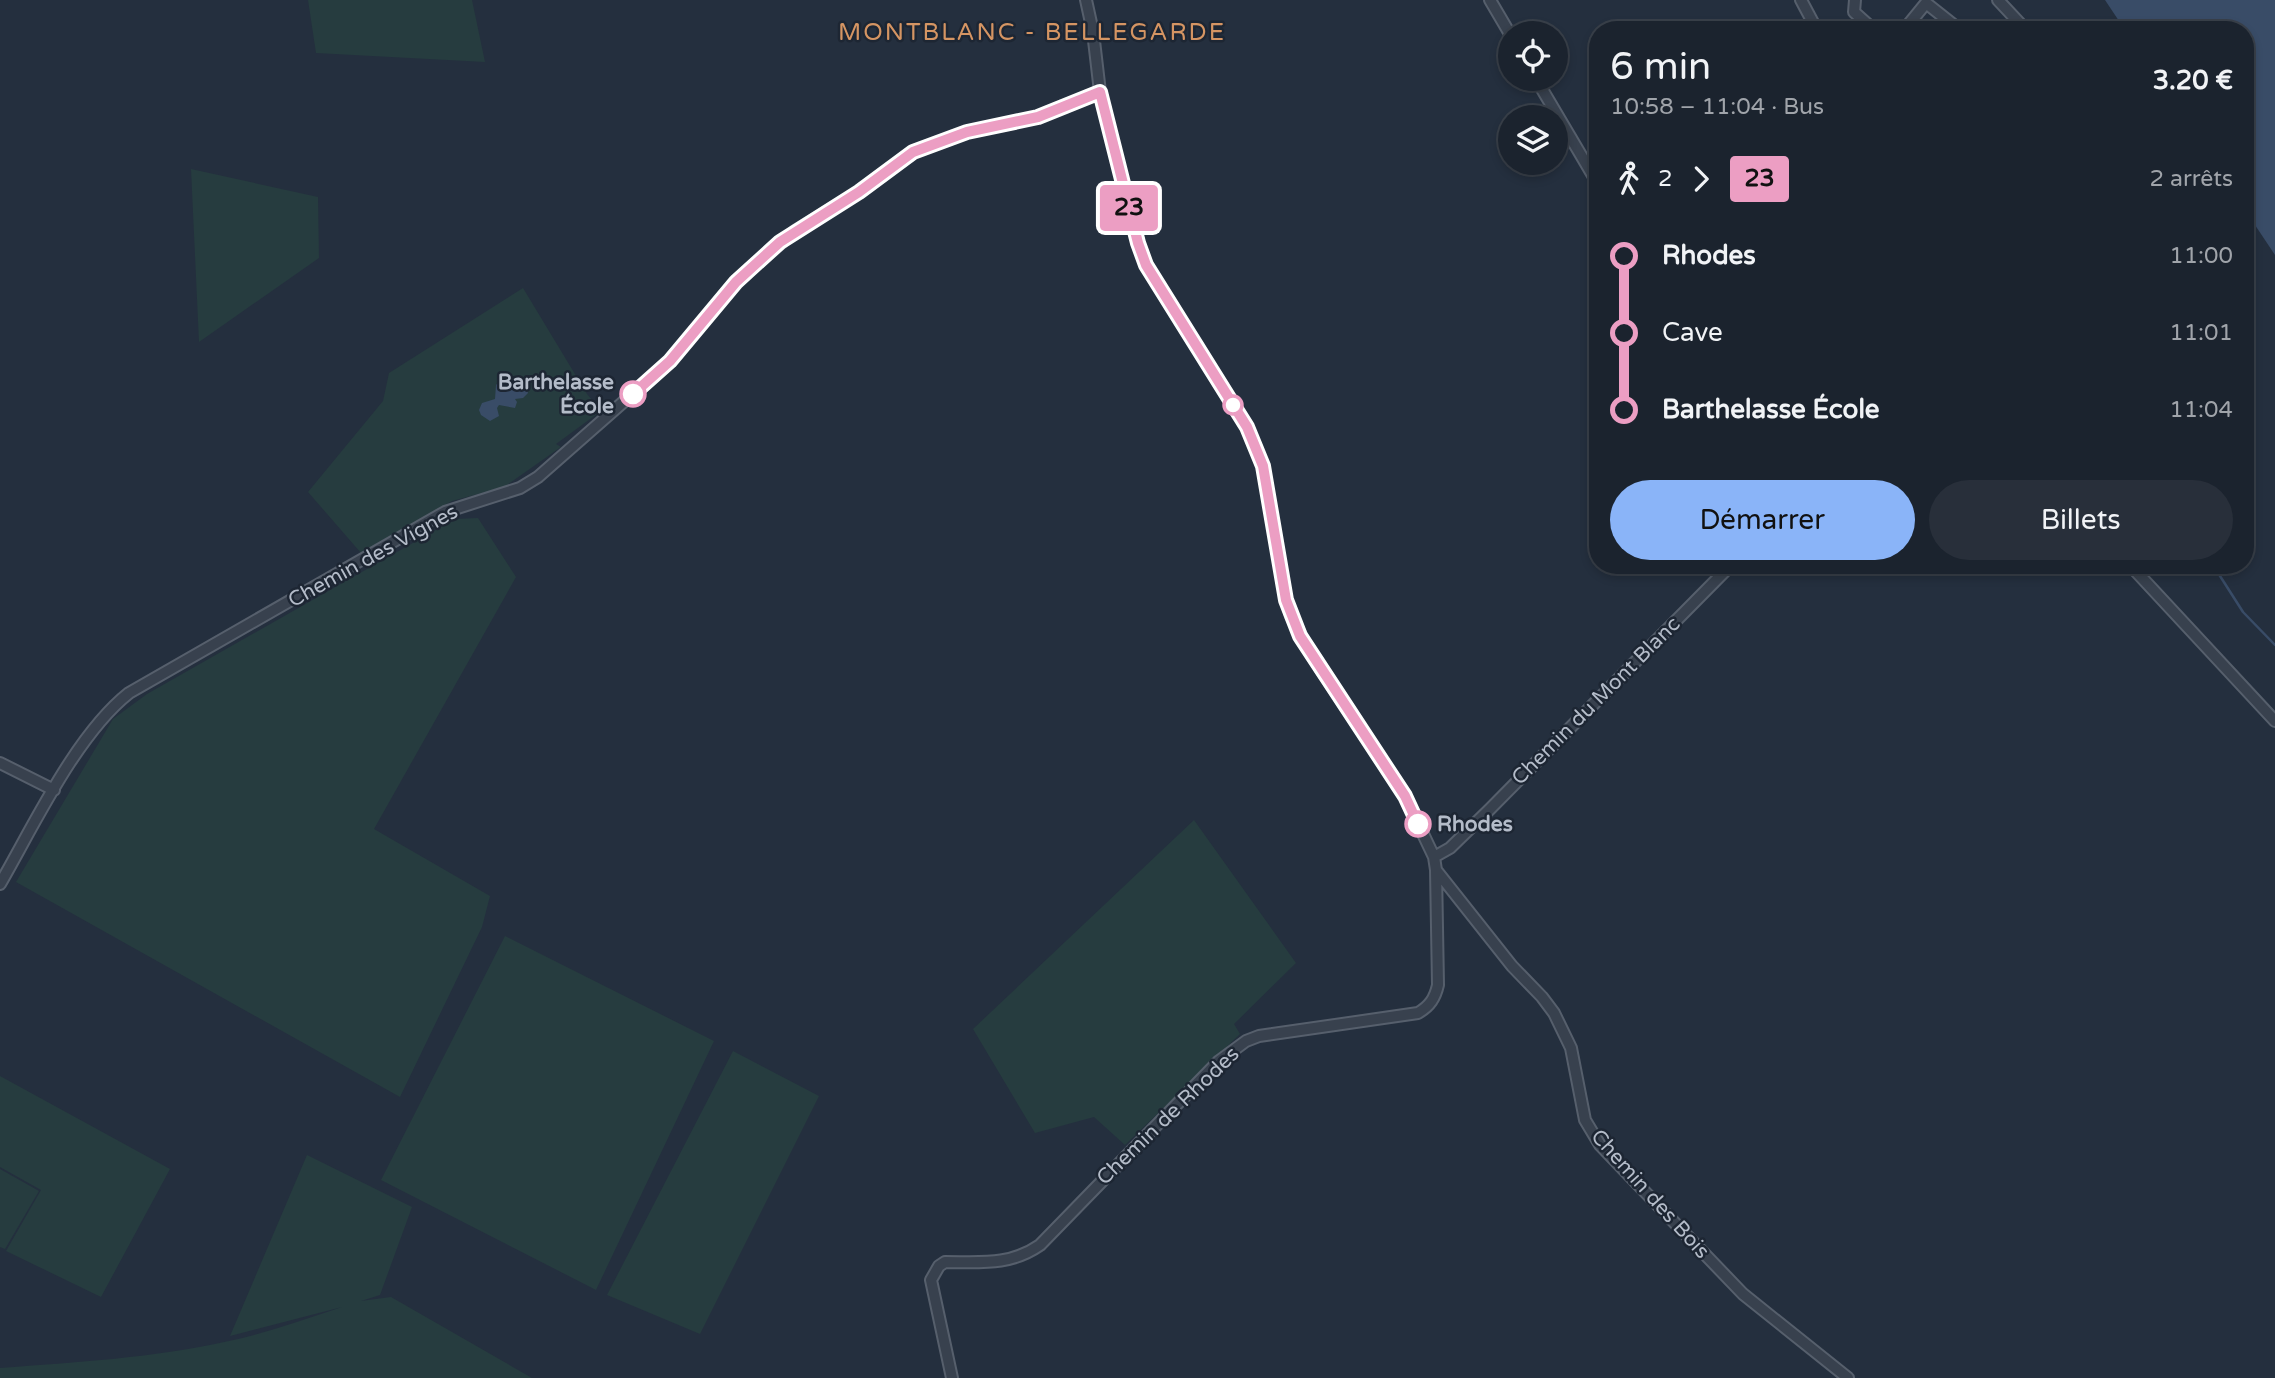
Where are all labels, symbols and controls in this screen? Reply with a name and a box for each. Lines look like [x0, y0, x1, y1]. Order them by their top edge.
district label: MONTBLANC - BELLEGARDE [838, 18, 1226, 47]
map controls [1498, 21, 1568, 175]
button: locate [1498, 21, 1568, 91]
text: 6 min [1610, 44, 1711, 90]
text: 3.20 € [2153, 65, 2233, 96]
text: 10:58 – 11:04 · Bus [1610, 93, 1824, 121]
button: layers [1498, 105, 1568, 175]
icon: walk [1610, 160, 1648, 198]
icon: forward [1682, 160, 1720, 198]
text: 23 [1744, 164, 1775, 193]
text: 2 [1658, 165, 1672, 193]
text: 2 arrêts [2150, 165, 2233, 193]
line badge: 23 [1098, 185, 1160, 231]
text: 23 [1114, 193, 1144, 222]
text: Rhodes [1662, 240, 1756, 271]
text: 11:00 [2169, 242, 2233, 270]
text: Cave [1662, 317, 1723, 348]
text: 11:01 [2169, 319, 2233, 347]
place label: Barthelasse École [498, 370, 614, 419]
marker: Barthelasse École [620, 381, 646, 407]
text: Barthelasse École [1662, 394, 1880, 425]
unlabelled marker [1223, 395, 1243, 415]
text: 11:04 [2169, 396, 2233, 424]
button: Démarrer [1610, 480, 1915, 560]
button: Billets [1929, 480, 2233, 560]
street label: Chemin des Vignes [284, 499, 462, 613]
street label: Chemin du Mont Blanc [1507, 612, 1685, 790]
marker: Rhodes [1405, 811, 1431, 837]
place label: Rhodes [1437, 812, 1513, 837]
street label: Chemin de Rhodes [1092, 1042, 1244, 1190]
street label: Chemin des Bois [1585, 1124, 1715, 1264]

